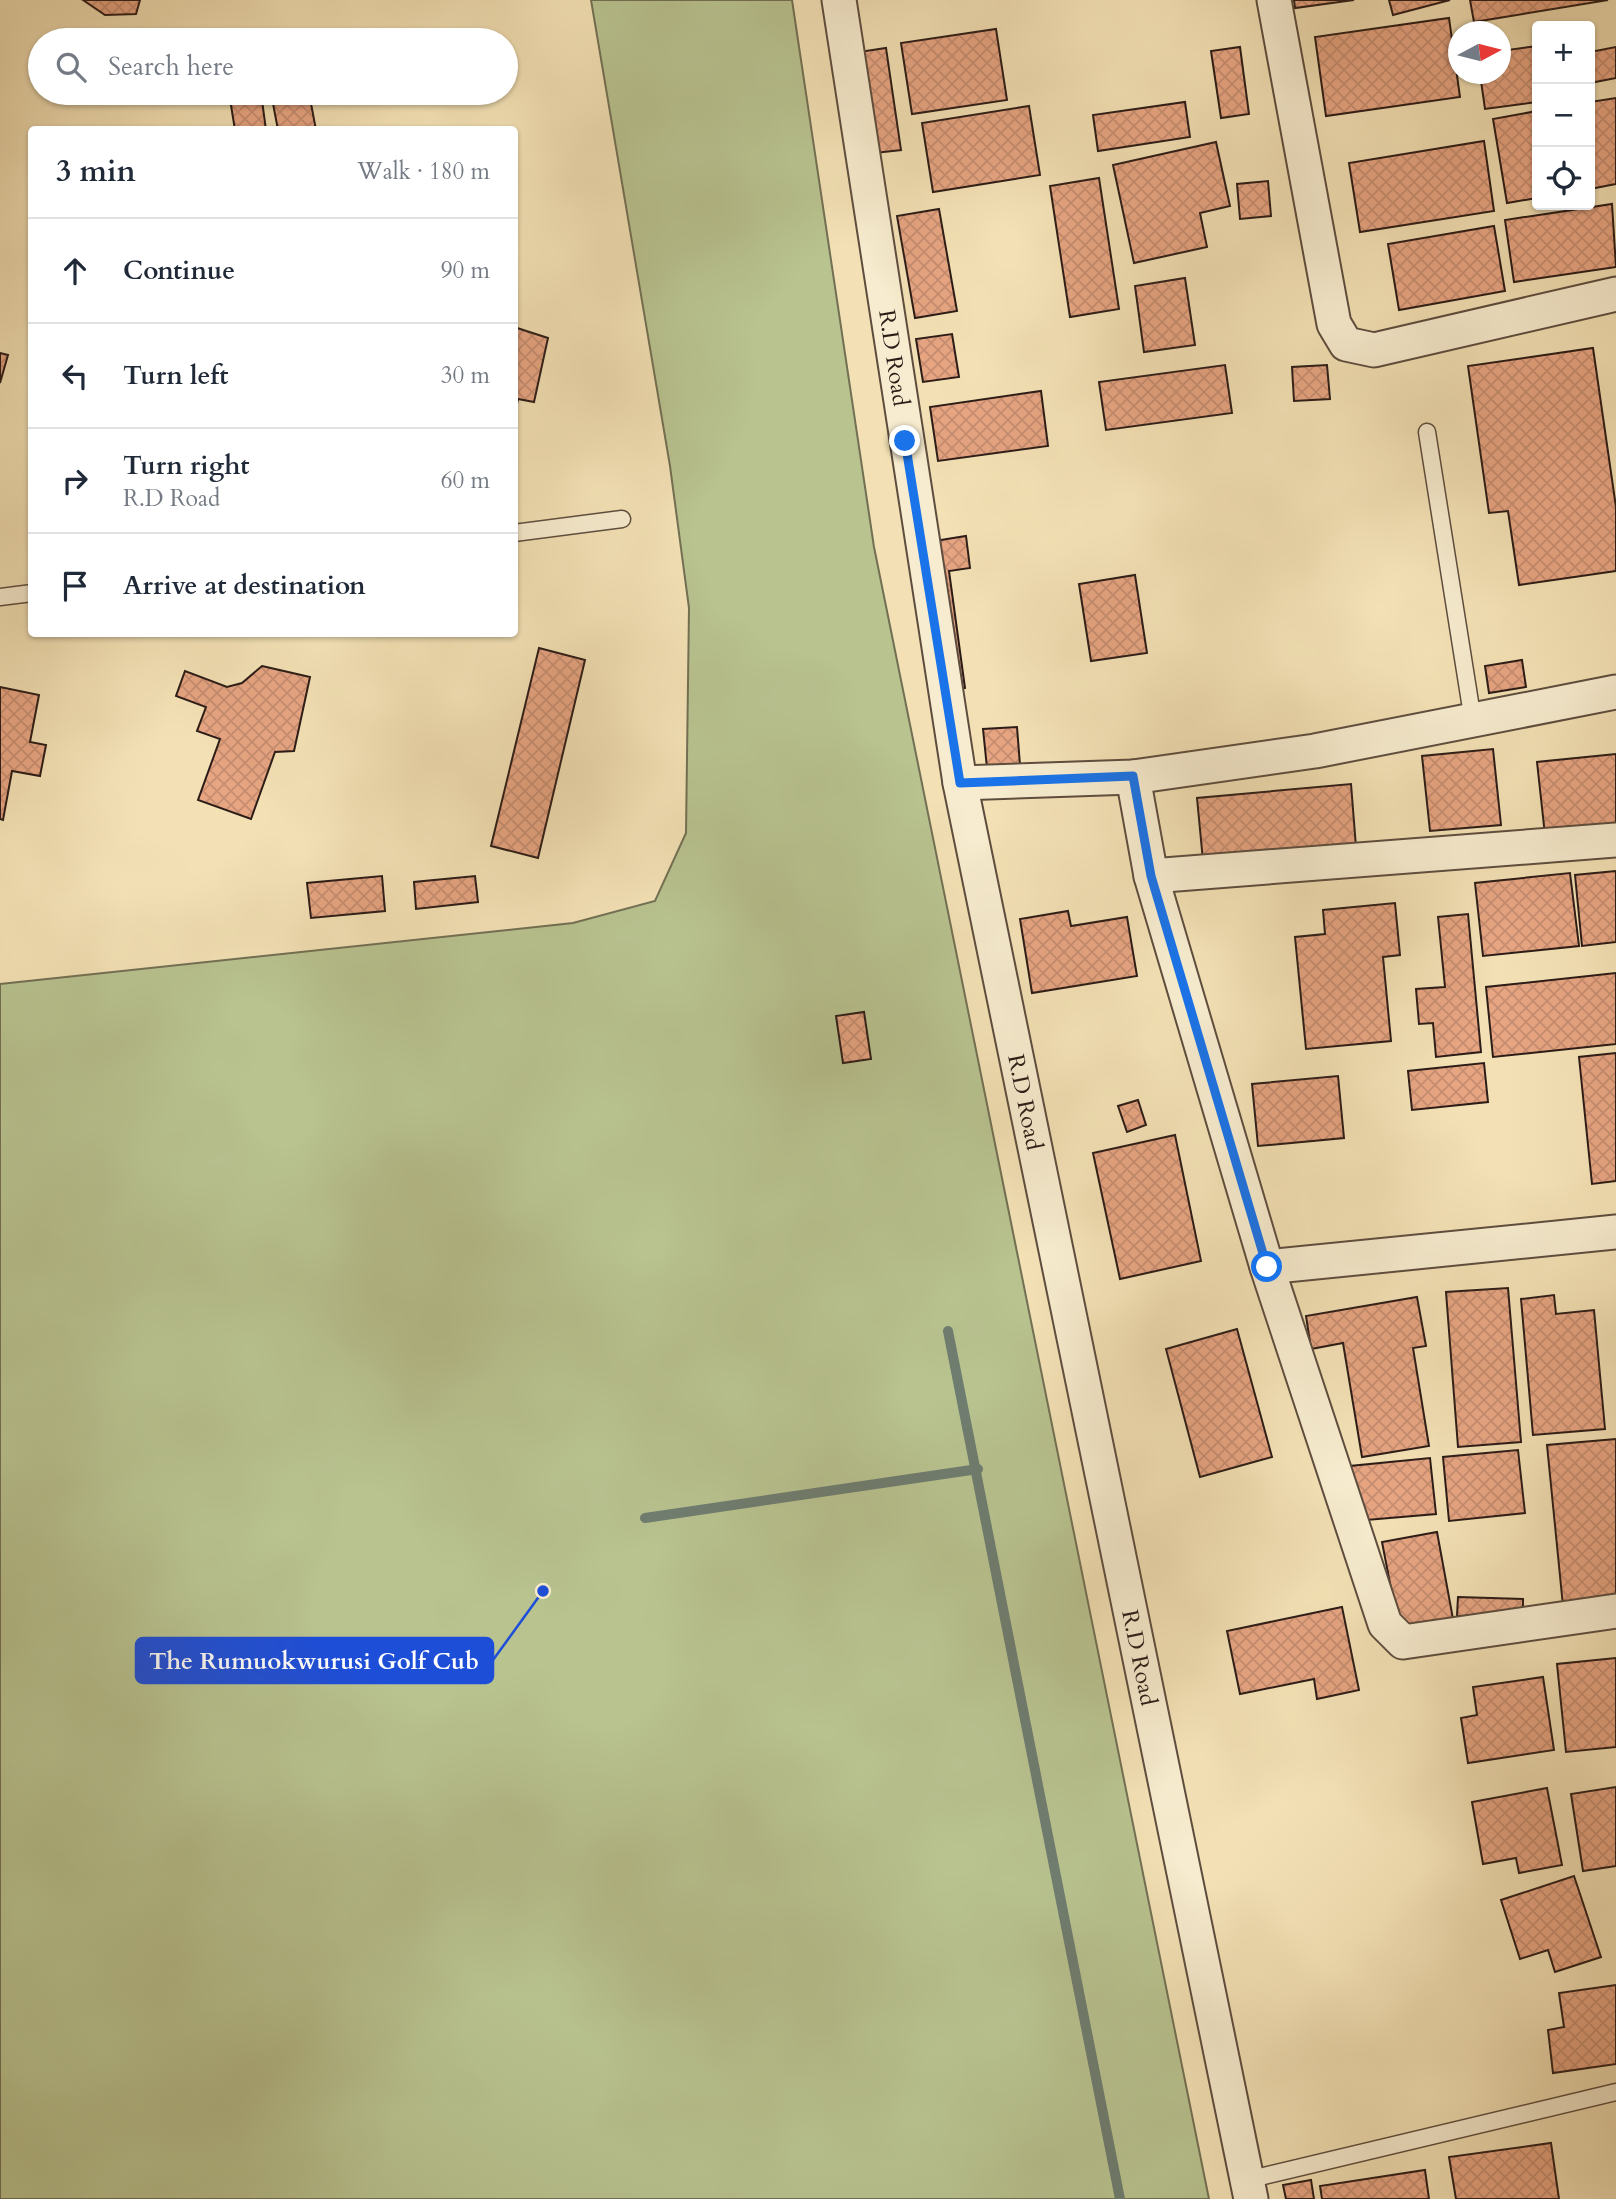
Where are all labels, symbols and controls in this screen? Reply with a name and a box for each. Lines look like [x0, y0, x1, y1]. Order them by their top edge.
north arrow [1448, 21, 1511, 84]
map controls [1532, 21, 1595, 210]
button: + [1532, 21, 1595, 84]
search box [28, 28, 518, 105]
icon: search [52, 48, 90, 86]
text: Search here [108, 49, 234, 84]
button: − [1532, 84, 1595, 147]
button: locate [1532, 147, 1595, 210]
text: 3 min [56, 151, 136, 192]
text: Walk · 180 m [357, 156, 490, 187]
icon: ahead [56, 252, 94, 290]
text: Continue [123, 253, 235, 288]
text: 90 m [441, 255, 490, 286]
street label: R.D Road [871, 307, 917, 409]
icon: left [56, 357, 94, 395]
text: Turn left [123, 358, 228, 393]
text: 30 m [441, 360, 490, 391]
route end [889, 425, 920, 456]
text: Turn right [123, 448, 250, 483]
icon: right [56, 462, 94, 500]
text: 60 m [441, 465, 490, 496]
text: R.D Road [123, 483, 220, 514]
icon: arrive [56, 567, 94, 605]
text: Arrive at destination [123, 568, 366, 603]
street label: R.D Road [1000, 1051, 1050, 1154]
route start [1251, 1251, 1282, 1282]
street label: R.D Road [1114, 1607, 1164, 1709]
callout: The Rumuokwurusi Golf Cub [136, 1638, 493, 1683]
text: The Rumuokwurusi Golf Cub [149, 1645, 479, 1678]

